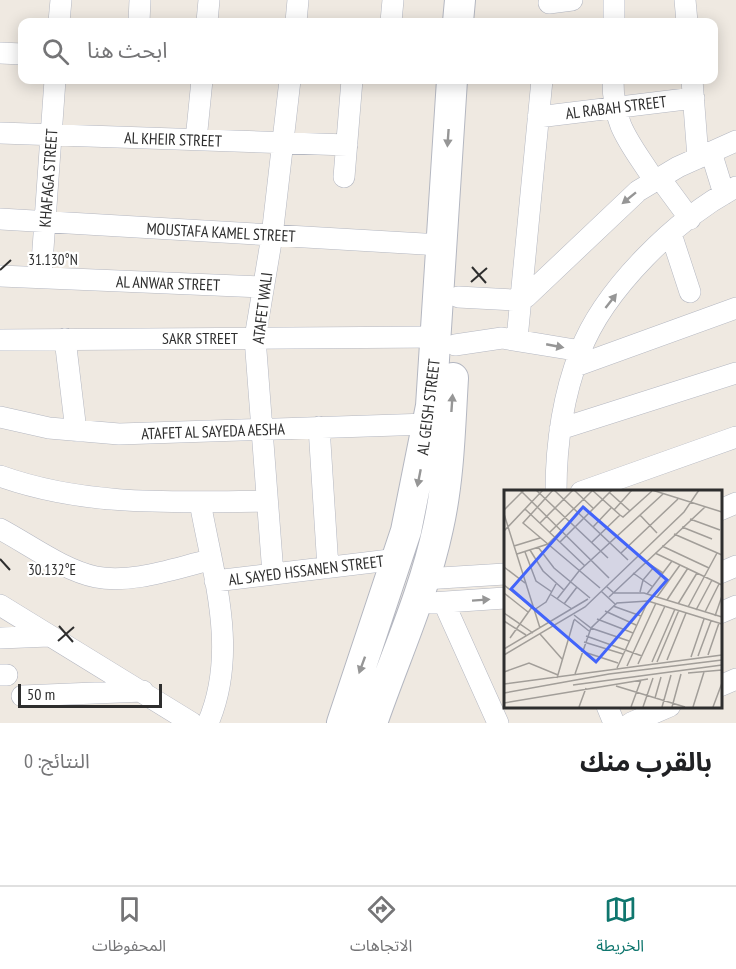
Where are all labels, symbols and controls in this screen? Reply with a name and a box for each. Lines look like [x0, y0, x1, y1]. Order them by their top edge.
search box [18, 18, 718, 84]
icon: search [39, 35, 72, 68]
text: ابحث هنا [87, 36, 167, 64]
street label: AL RABAH STREET [564, 91, 668, 123]
street label: AL KHEIR STREET [124, 127, 222, 151]
street label: KHAFAGA STREET [35, 128, 61, 228]
one-way arrow [444, 128, 453, 147]
one-way arrow [621, 191, 637, 204]
street label: MOUSTAFA KAMEL STREET [146, 218, 296, 246]
text: 31.130°N [28, 250, 78, 269]
street label: AL ANWAR STREET [116, 271, 220, 295]
street label: ATAFET WALI [248, 271, 276, 345]
one-way arrow [604, 293, 616, 308]
street label: SAKR STREET [162, 328, 238, 348]
one-way arrow [545, 342, 564, 351]
street label: AL GEISH STREET [412, 358, 444, 456]
one-way arrow [447, 394, 456, 413]
street label: ATAFET AL SAYEDA AESHA [141, 418, 286, 444]
one-way arrow [414, 469, 423, 488]
inset map [504, 490, 721, 708]
street label: AL SAYED HSSANEN STREET [227, 551, 385, 589]
text: 30.132°E [28, 560, 76, 579]
one-way arrow [472, 595, 491, 605]
one-way arrow [357, 656, 367, 674]
scale bar [18, 681, 162, 708]
text: 50 m [27, 684, 55, 704]
text: بالقرب منك [580, 745, 712, 778]
text: النتائج: 0 [24, 748, 90, 774]
tab: المحفوظات [92, 893, 166, 963]
tab: الاتجاهات [350, 893, 412, 963]
tab: الخريطة [596, 893, 644, 963]

